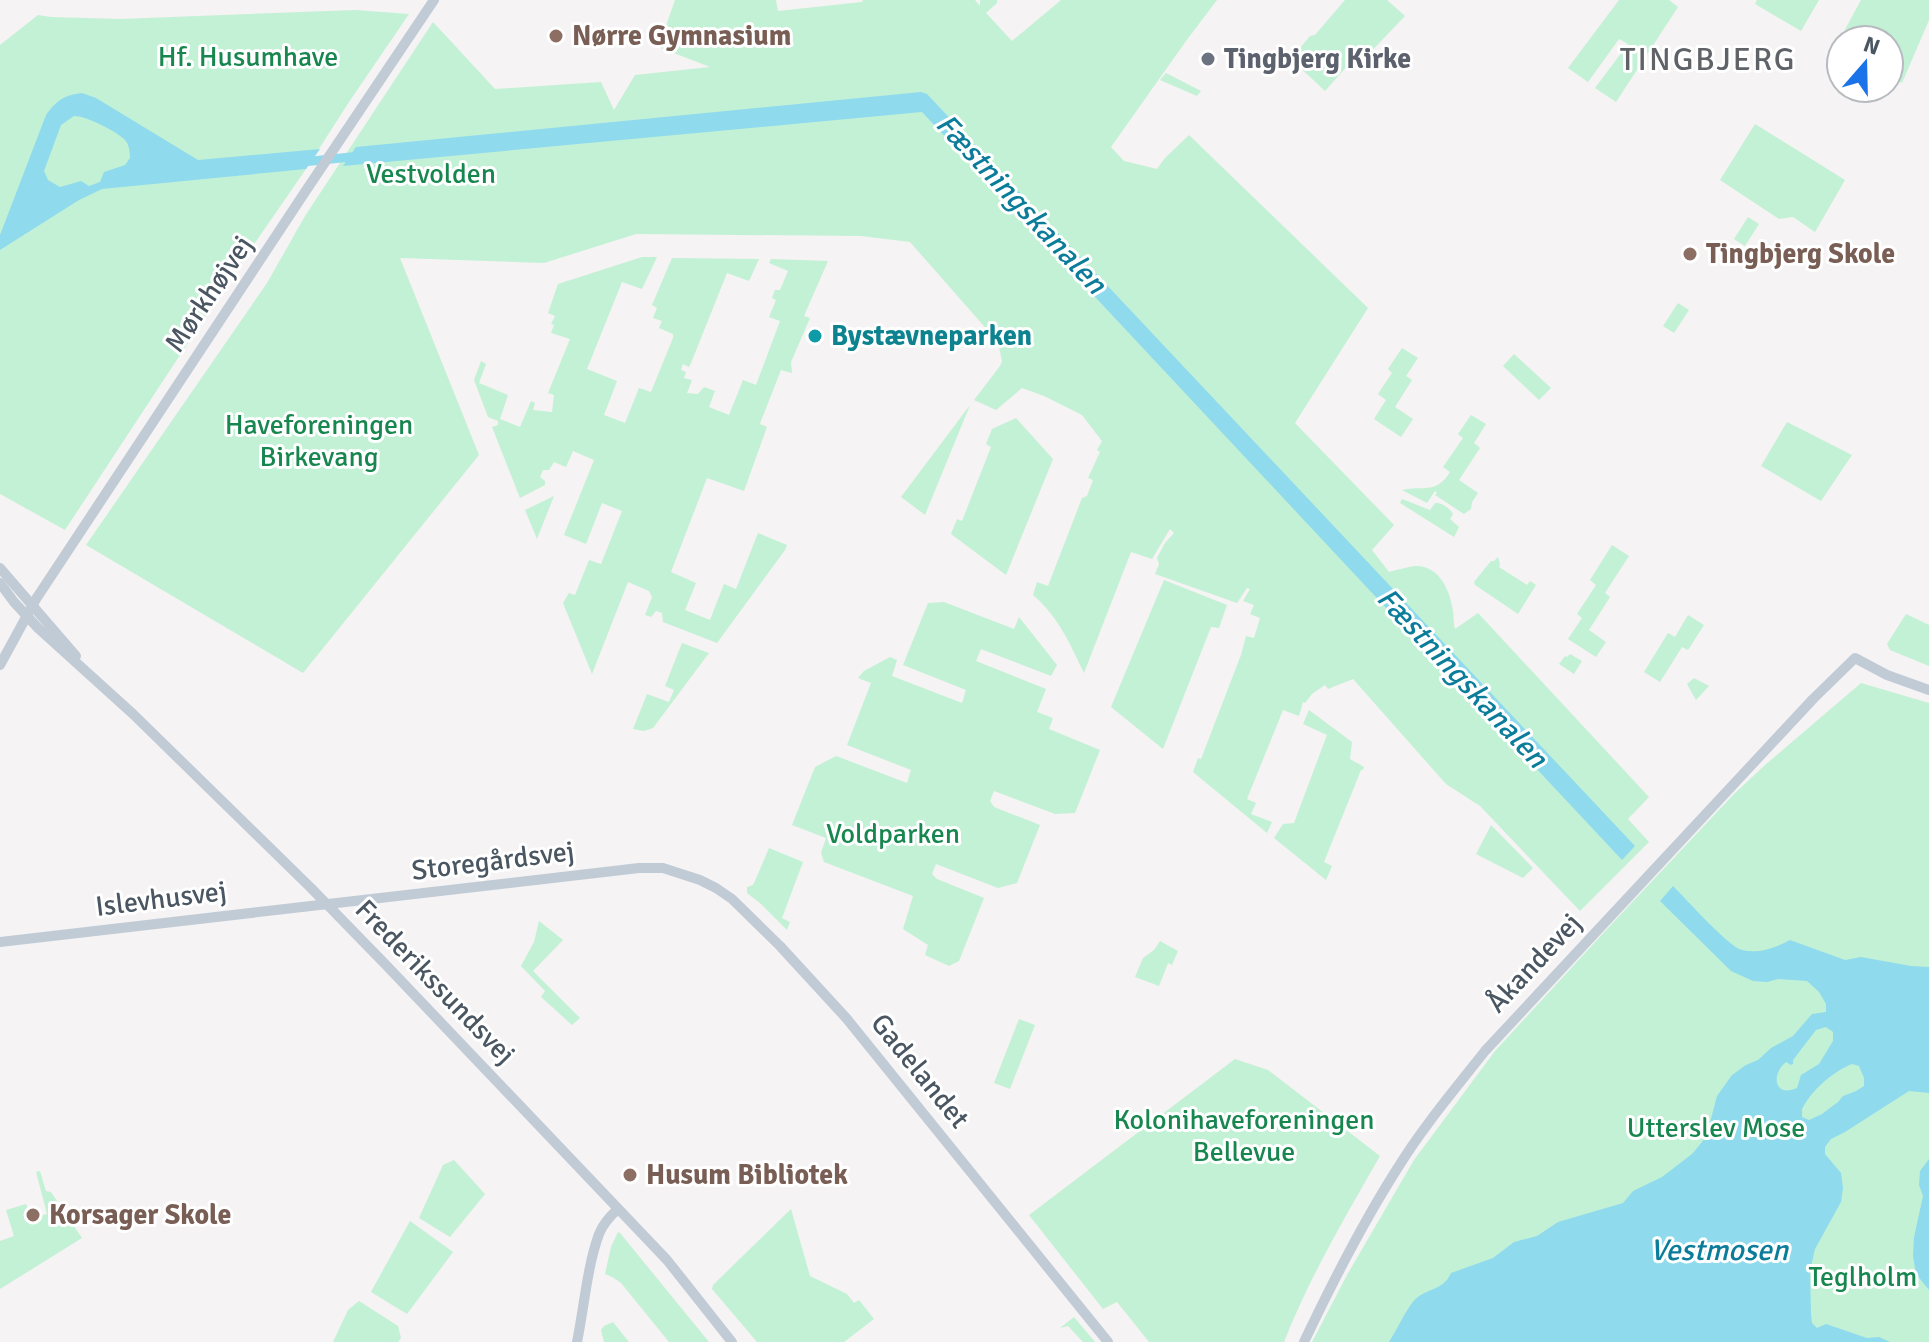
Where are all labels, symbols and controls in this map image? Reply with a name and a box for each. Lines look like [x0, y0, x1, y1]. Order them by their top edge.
place label: Nørre Gymnasium [572, 19, 791, 53]
north arrow [1825, 24, 1905, 104]
marker: Nørre Gymnasium [547, 27, 565, 45]
text: N [1860, 30, 1883, 61]
park label: Hf. Husumhave [158, 40, 338, 74]
district label: TINGBJERG [1620, 40, 1796, 79]
place label: Tingbjerg Kirke [1224, 42, 1411, 76]
marker: Tingbjerg Kirke [1199, 50, 1217, 68]
water label: Fæstningskanalen [928, 106, 1115, 303]
park label: Vestvolden [366, 157, 496, 191]
street label: Mørkhøjvej [158, 229, 260, 359]
place label: Tingbjerg Skole [1706, 237, 1895, 271]
marker: Tingbjerg Skole [1681, 245, 1699, 263]
place label: Bystævneparken [831, 319, 1032, 353]
marker: Bystævneparken [806, 327, 824, 345]
park label: Haveforeningen Birkevang [225, 408, 413, 474]
water label: Fæstningskanalen [1369, 580, 1556, 777]
park label: Voldparken [826, 817, 960, 851]
street label: Storegårdsvej [410, 834, 576, 888]
street label: Islevhusvej [94, 874, 228, 924]
street label: Frederikssundsvej [348, 893, 522, 1071]
street label: Åkandevej [1480, 906, 1588, 1020]
street label: Gadelandet [864, 1007, 977, 1135]
park label: Kolonihaveforeningen Bellevue [1113, 1103, 1375, 1169]
park label: Utterslev Mose [1627, 1111, 1805, 1145]
place label: Husum Bibliotek [646, 1158, 848, 1192]
marker: Husum Bibliotek [621, 1166, 639, 1184]
place label: Korsager Skole [49, 1198, 231, 1232]
marker: Korsager Skole [24, 1206, 42, 1224]
water label: Vestmosen [1650, 1232, 1790, 1269]
park label: Teglholm [1809, 1260, 1917, 1294]

